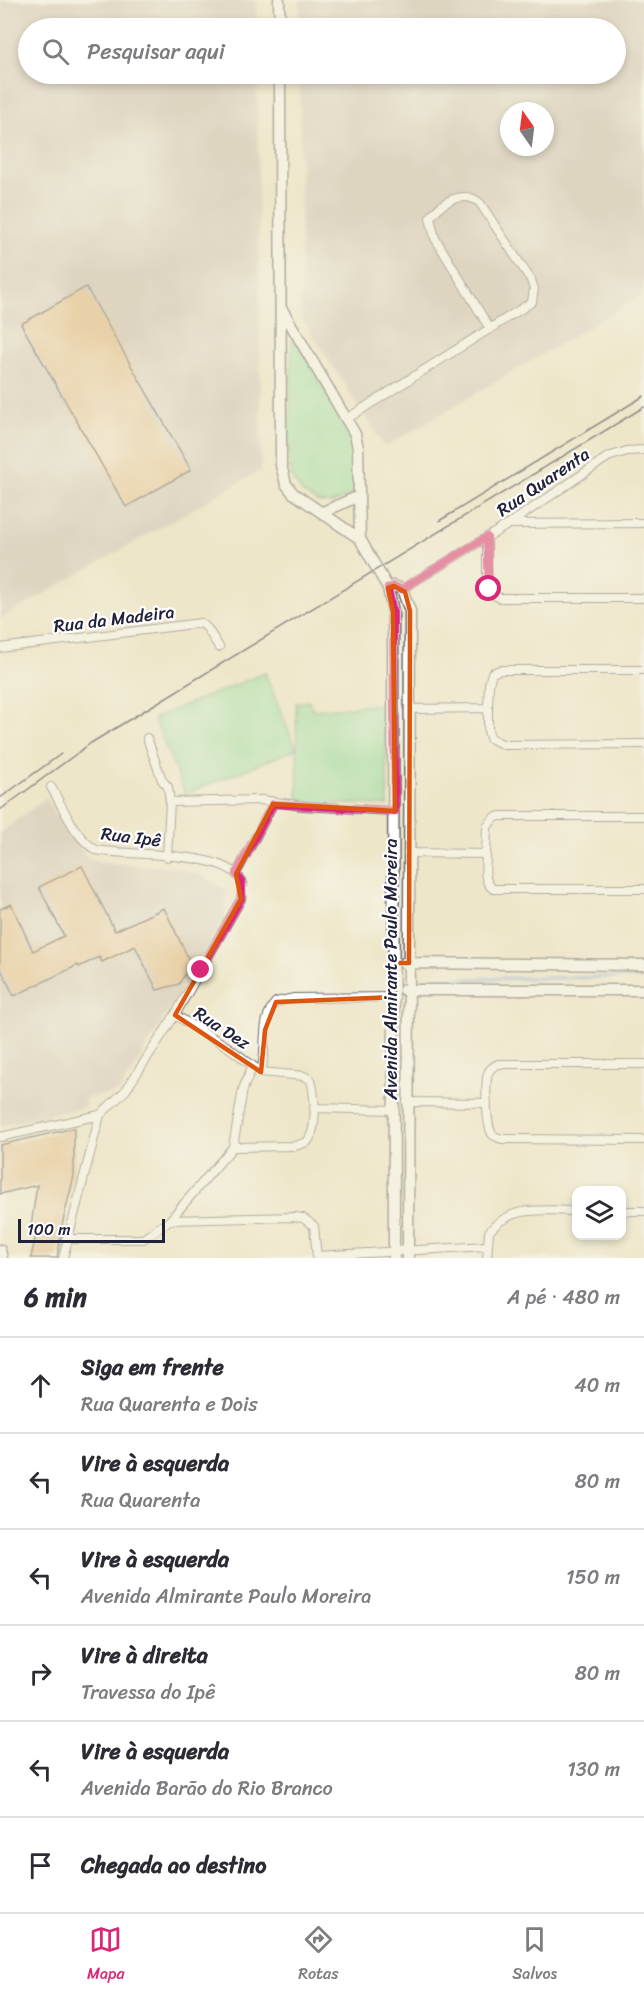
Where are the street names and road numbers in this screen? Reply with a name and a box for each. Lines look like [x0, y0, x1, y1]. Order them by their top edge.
street label: Rua Quarenta [490, 439, 596, 525]
street label: Rua da Madeira [52, 596, 176, 642]
street label: Rua Ipê [99, 817, 163, 857]
street label: Avenida Almirante Paulo Moreira [375, 838, 407, 1101]
street label: Rua Dez [187, 998, 257, 1059]

